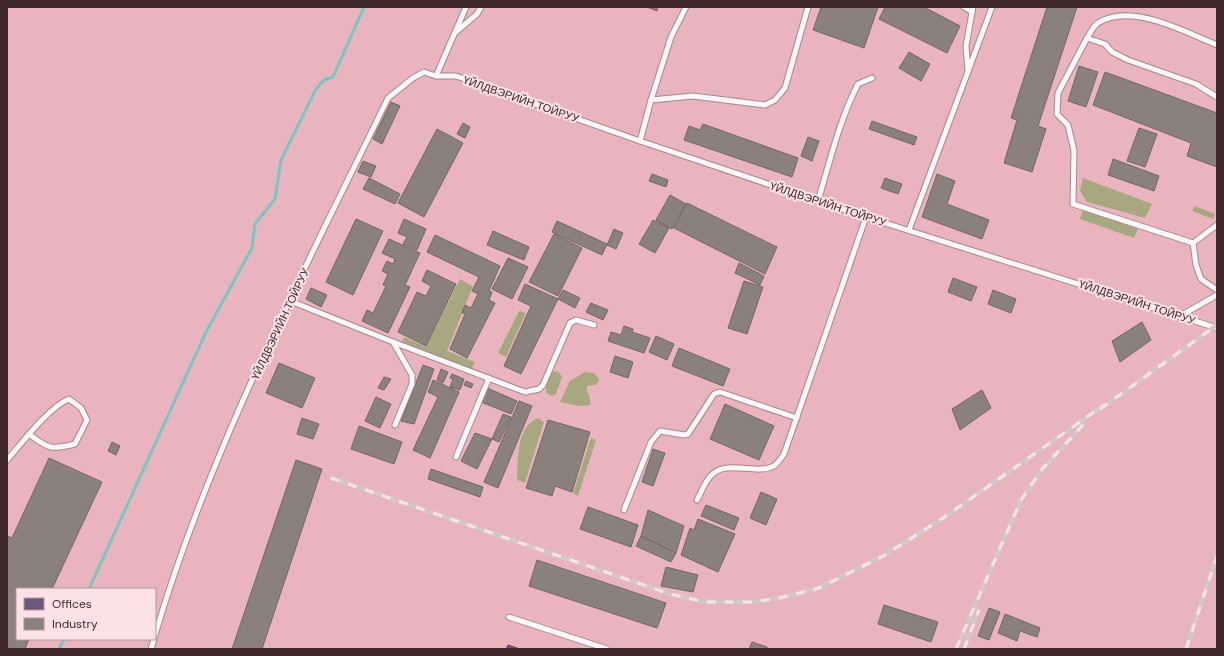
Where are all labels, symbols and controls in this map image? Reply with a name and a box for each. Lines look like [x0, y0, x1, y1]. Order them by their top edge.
street label: ҮЙЛДВЭРИЙН ТОЙРУУ [461, 73, 582, 126]
street label: ҮЙЛДВЭРИЙН ТОЙРУУ [768, 179, 889, 230]
street label: ҮЙЛДВЭРИЙН ТОЙРУУ [248, 265, 312, 382]
street label: ҮЙЛДВЭРИЙН ТОЙРУУ [1077, 277, 1198, 328]
legend [16, 588, 156, 640]
text: Offices [52, 596, 92, 612]
text: Industry [52, 616, 98, 632]

